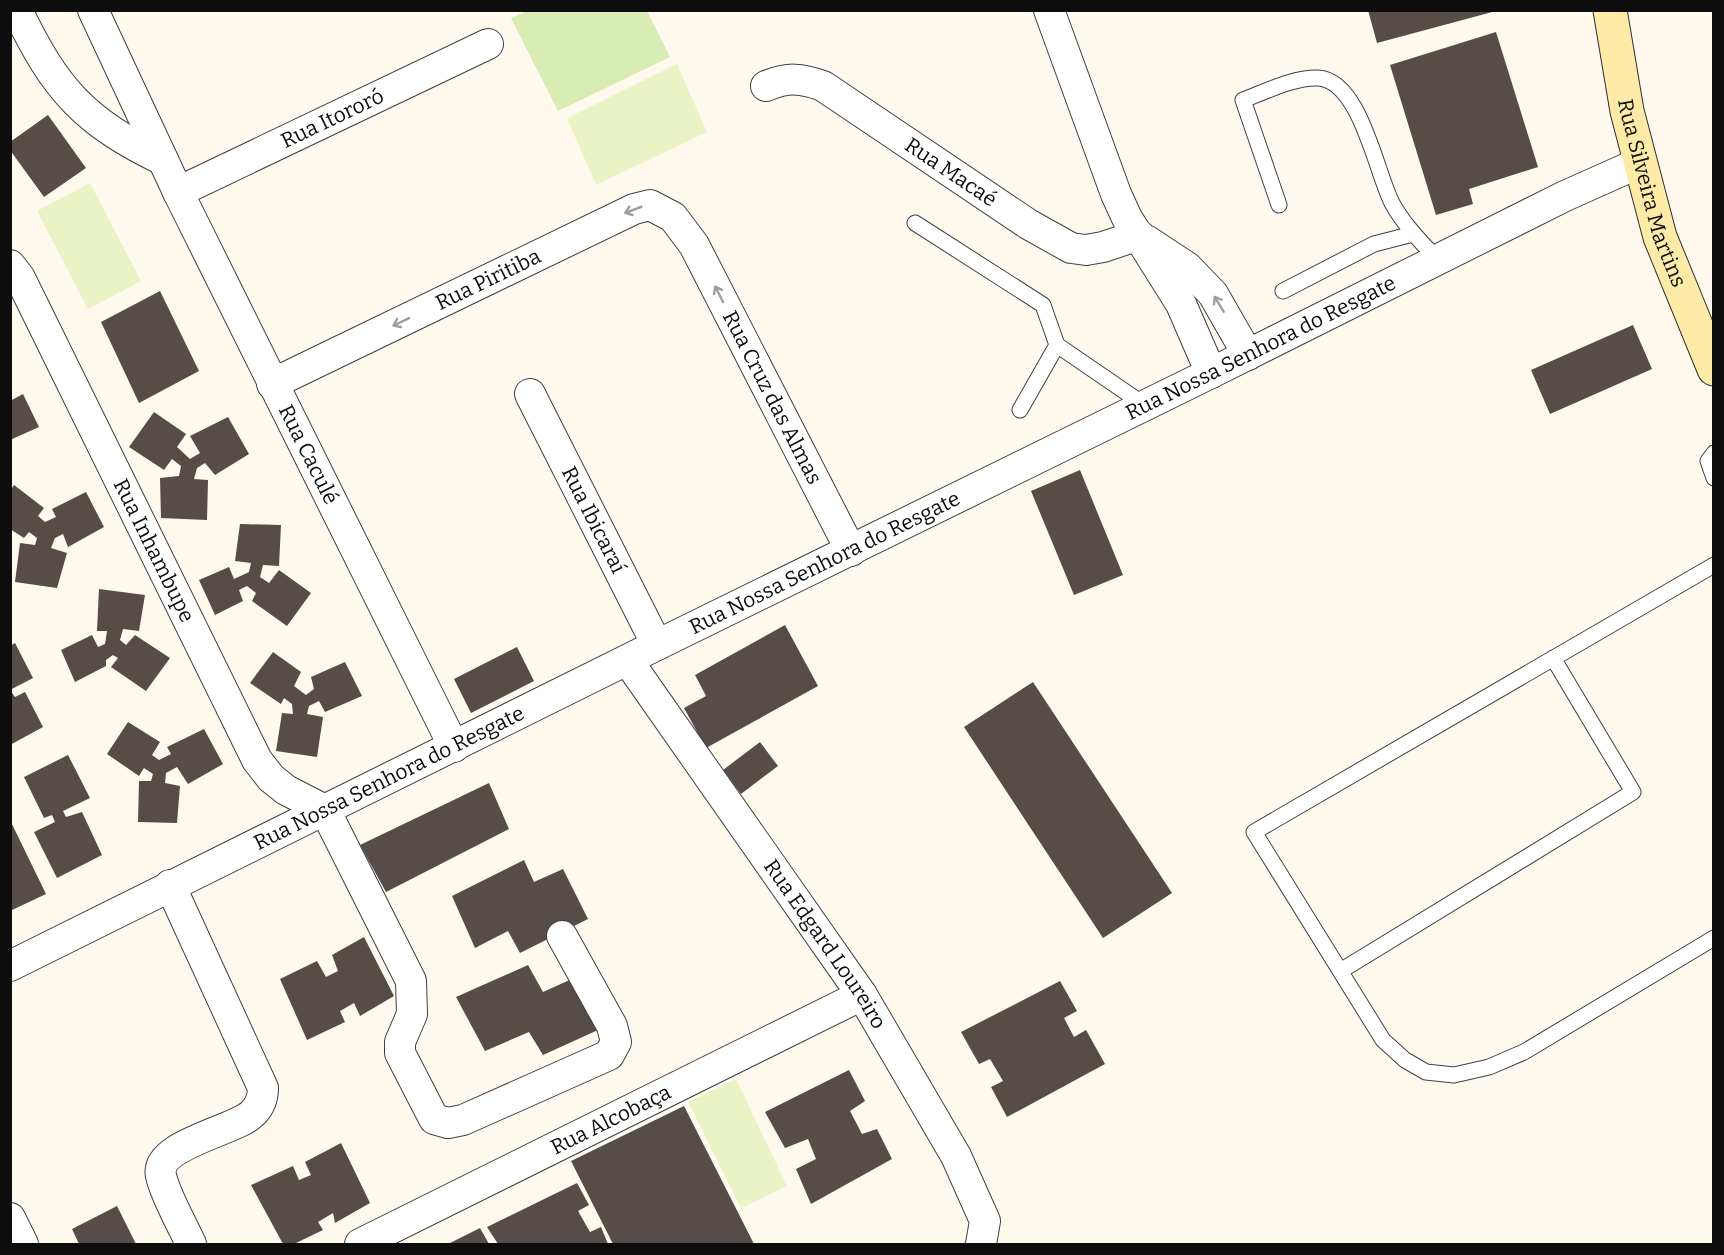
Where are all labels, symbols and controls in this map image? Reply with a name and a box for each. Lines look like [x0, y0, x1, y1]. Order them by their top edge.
street label: Rua Itororó [277, 83, 388, 154]
street label: Rua Silveira Martins [1612, 97, 1692, 291]
street label: Rua Macaé [900, 132, 1002, 212]
one-way arrow [625, 205, 643, 216]
street label: Rua Piritiba [431, 243, 545, 316]
street label: Rua Nossa Senhora do Resgate [1121, 270, 1400, 426]
one-way arrow [712, 285, 724, 303]
one-way arrow [1213, 296, 1225, 313]
street label: Rua Cruz das Almas [717, 306, 828, 489]
one-way arrow [392, 316, 410, 328]
street label: Rua Caculé [273, 400, 344, 509]
street label: Rua Ibicaraí [556, 462, 632, 578]
street label: Rua Inhambupe [108, 474, 200, 627]
street label: Rua Nossa Senhora do Resgate [685, 485, 964, 640]
street label: Rua Nossa Senhora do Resgate [249, 700, 528, 856]
street label: Rua Edgard Loureiro [758, 854, 892, 1034]
street label: Rua Alcobaça [546, 1079, 676, 1160]

